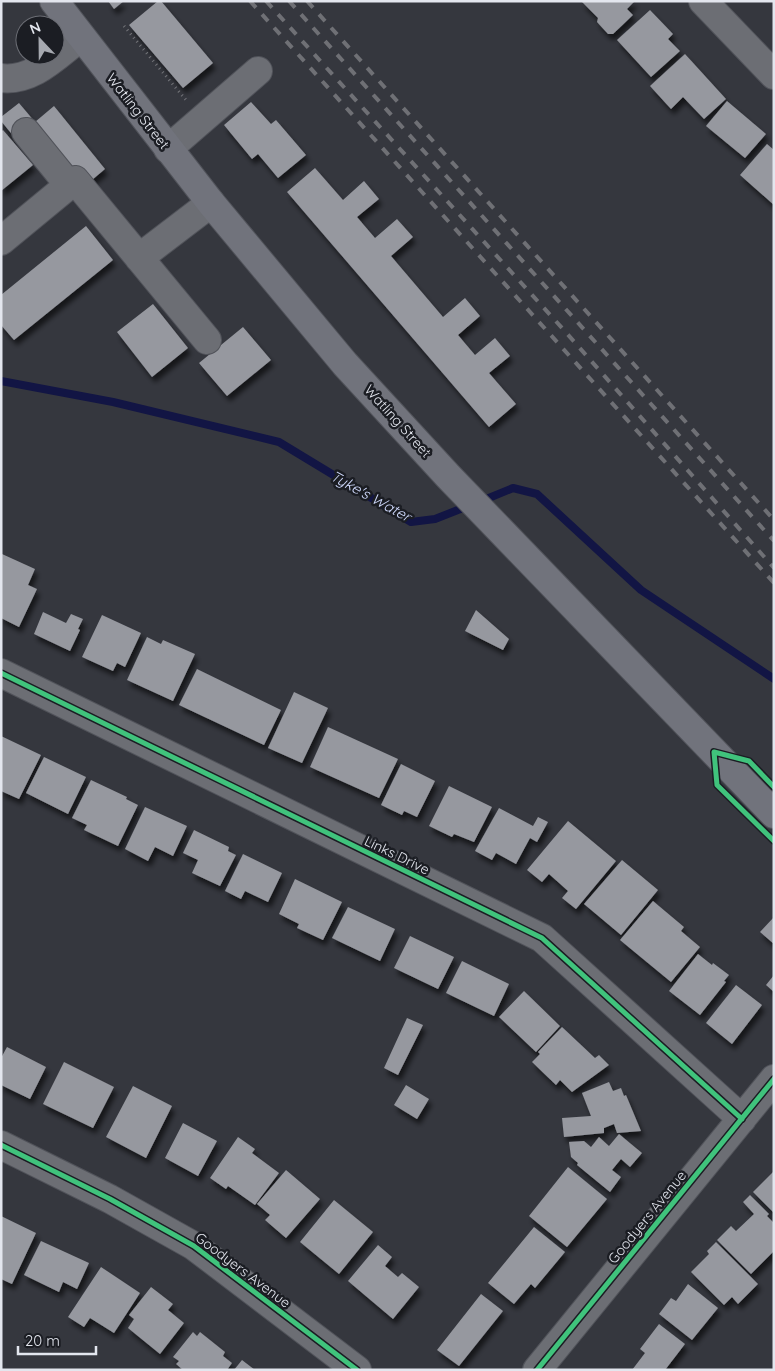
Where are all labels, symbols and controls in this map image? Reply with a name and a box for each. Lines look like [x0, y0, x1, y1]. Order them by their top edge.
north arrow [15, 15, 65, 65]
text: N [27, 18, 43, 38]
street label: Watling Street [103, 69, 173, 153]
street label: Watling Street [361, 381, 436, 461]
water label: Tyke's Water [327, 466, 417, 527]
street label: Links Drive [362, 832, 433, 878]
street label: Goodyers Avenue [604, 1167, 690, 1267]
street label: Goodyers Avenue [192, 1228, 294, 1312]
scale bar [18, 1324, 95, 1356]
text: 20 m [25, 1331, 60, 1350]

